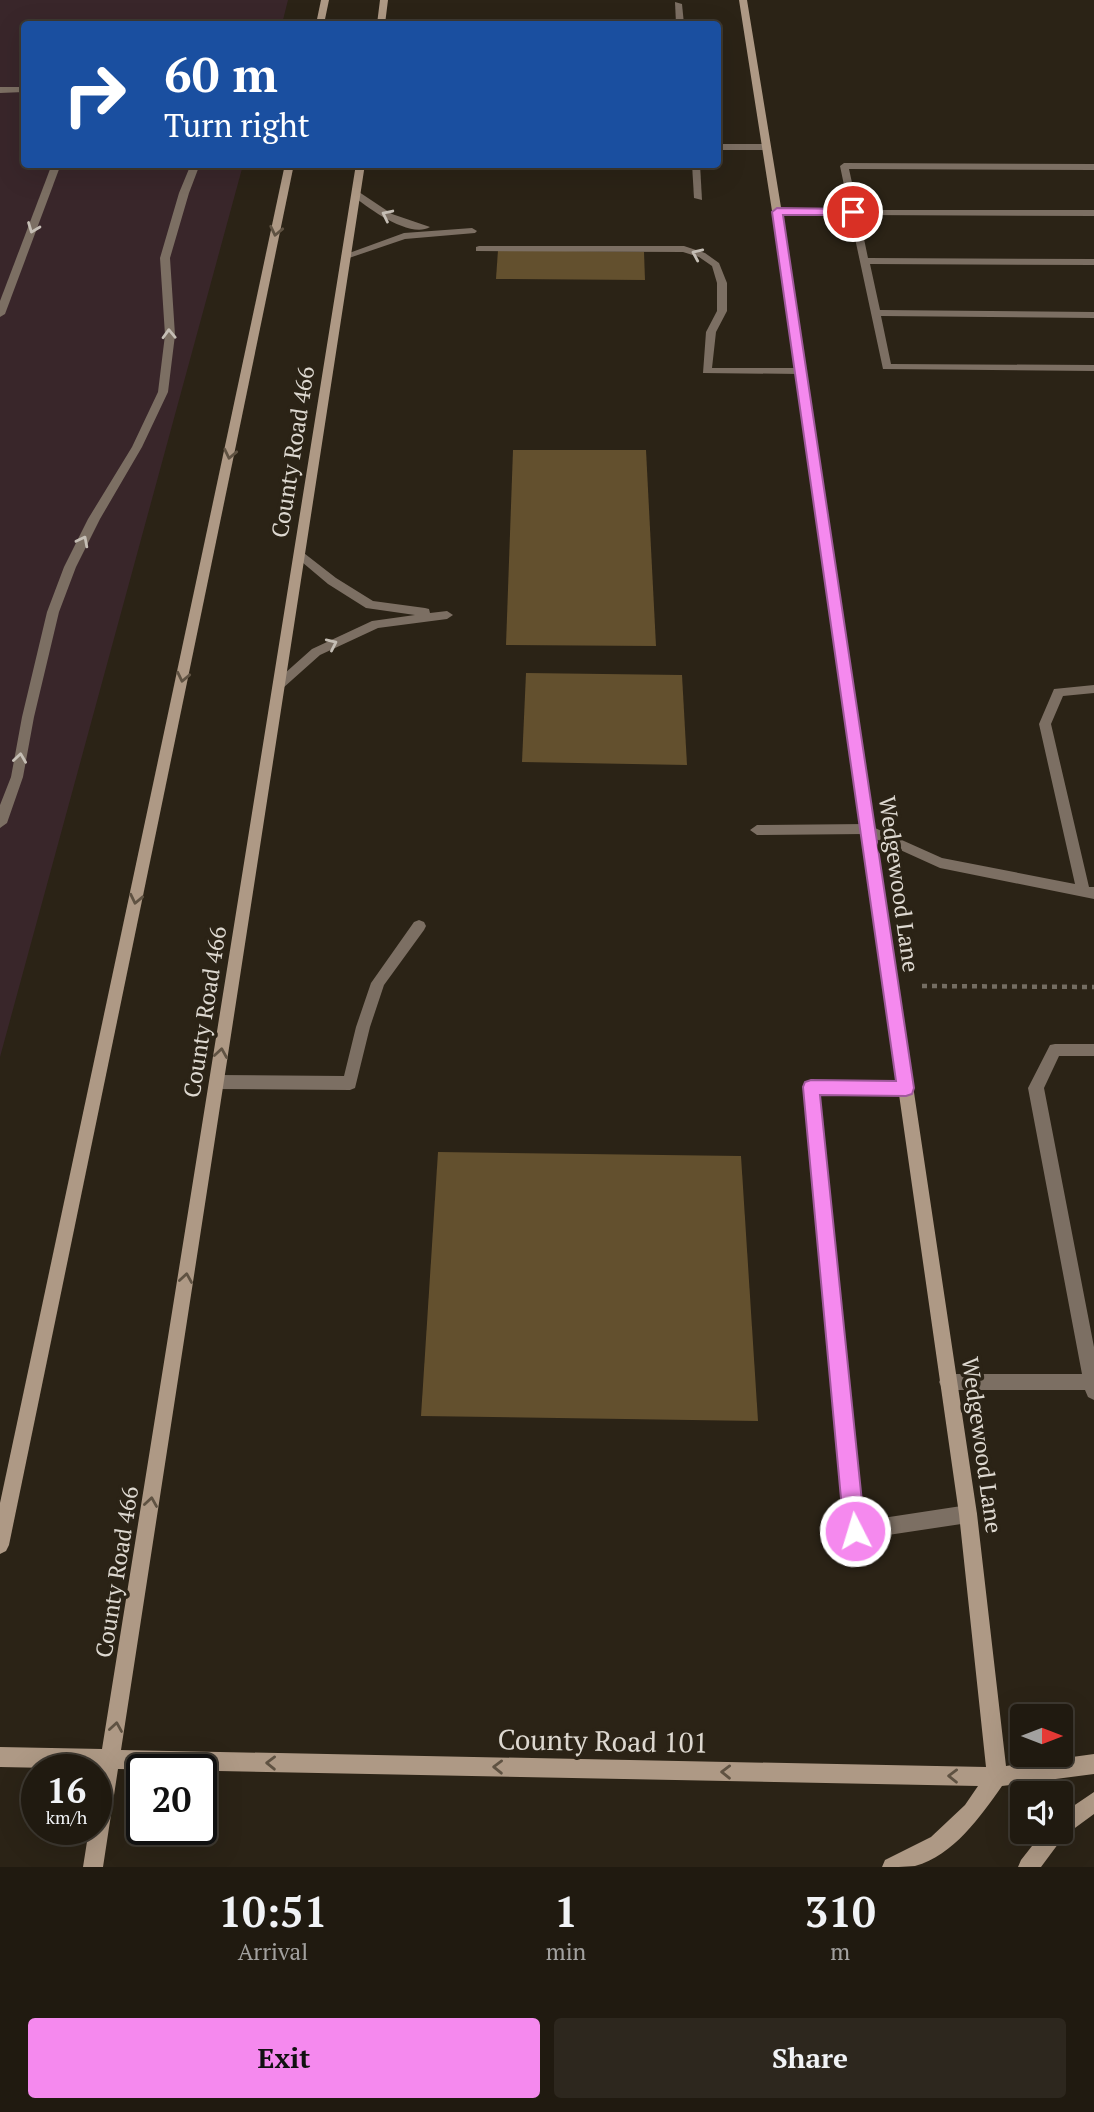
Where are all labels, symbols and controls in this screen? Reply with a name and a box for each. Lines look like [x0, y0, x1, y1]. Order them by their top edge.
text: 60 m [164, 41, 278, 106]
icon: right [49, 49, 140, 140]
text: Turn right [164, 104, 310, 146]
pin [823, 182, 883, 242]
icon: arrive [834, 193, 872, 231]
one-way arrow [382, 210, 394, 224]
one-way arrow [27, 222, 41, 234]
one-way arrow [270, 225, 285, 237]
one-way arrow [692, 248, 704, 262]
one-way arrow [162, 329, 177, 340]
street label: County Road 466 [264, 364, 321, 540]
one-way arrow [223, 448, 238, 460]
one-way arrow [75, 536, 89, 548]
one-way arrow [325, 638, 337, 652]
one-way arrow [176, 671, 191, 683]
one-way arrow [12, 753, 27, 764]
street label: Wedgewood Lane [872, 794, 927, 974]
one-way arrow [129, 893, 144, 905]
street label: County Road 466 [176, 924, 233, 1100]
one-way arrow [214, 1047, 229, 1059]
one-way arrow [178, 1272, 193, 1283]
street label: Wedgewood Lane [955, 1355, 1010, 1535]
street label: County Road 466 [88, 1484, 145, 1660]
position arrow [818, 1494, 892, 1568]
one-way arrow [143, 1496, 158, 1508]
north arrow [1010, 1704, 1073, 1768]
map controls [1010, 1704, 1073, 1844]
street label: County Road 101 [497, 1720, 709, 1761]
one-way arrow [108, 1721, 123, 1733]
speed limit sign: 20 [126, 1754, 217, 1845]
one-way arrow [265, 1755, 275, 1771]
one-way arrow [492, 1760, 503, 1775]
one-way arrow [720, 1764, 730, 1780]
text: 16 [47, 1767, 86, 1813]
one-way arrow [947, 1768, 958, 1784]
button: sound [1010, 1781, 1073, 1844]
text: km/h [46, 1805, 87, 1829]
text: 10:51 [218, 1883, 328, 1939]
text: 1 [554, 1883, 578, 1939]
text: 310 [805, 1883, 876, 1939]
text: Arrival [238, 1936, 308, 1967]
text: min [546, 1936, 586, 1967]
text: m [830, 1936, 850, 1967]
button: Exit [28, 2018, 540, 2098]
button: Share [554, 2018, 1066, 2098]

